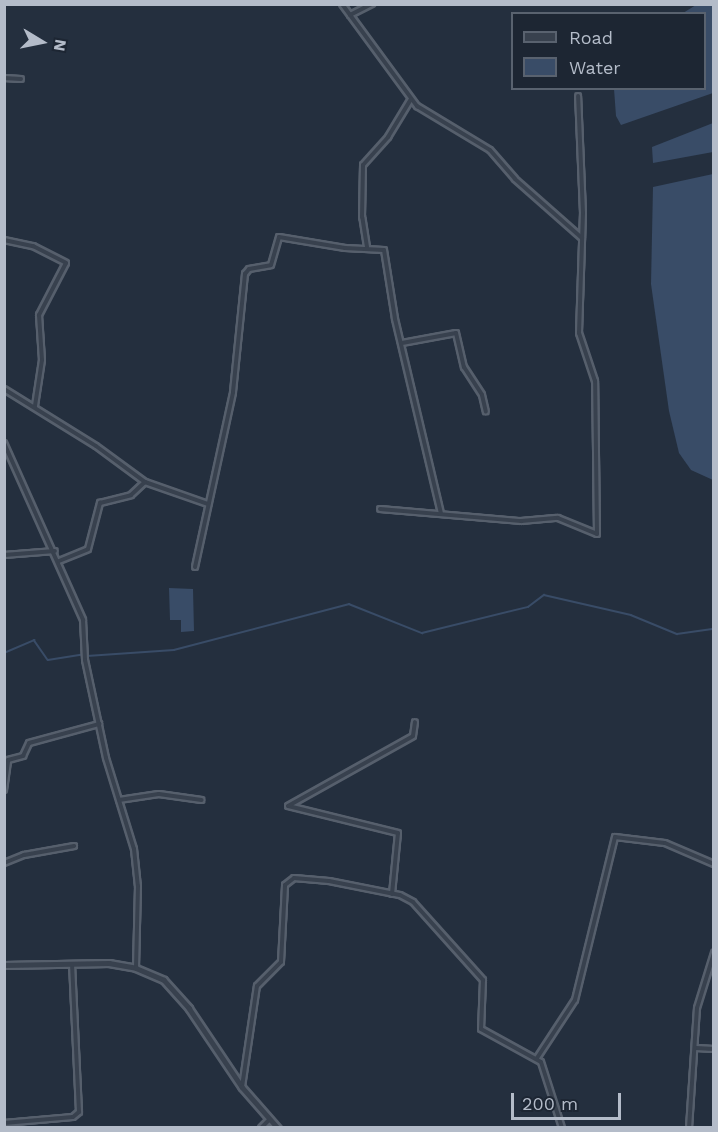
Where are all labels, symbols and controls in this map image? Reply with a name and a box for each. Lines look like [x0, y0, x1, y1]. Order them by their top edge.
north arrow [12, 12, 72, 72]
legend [511, 12, 706, 90]
text: Road [569, 27, 613, 48]
text: N [50, 38, 71, 53]
text: Water [569, 57, 621, 78]
scale bar [514, 1081, 624, 1119]
text: 200 m [522, 1093, 578, 1114]

